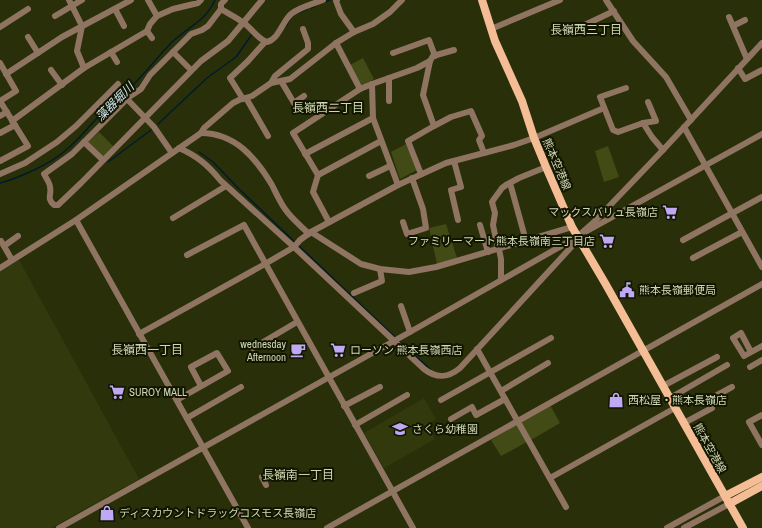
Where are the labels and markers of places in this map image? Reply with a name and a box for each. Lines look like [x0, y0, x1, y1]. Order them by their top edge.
supermarket icon: マックスバリュ長嶺店 [661, 203, 679, 221]
place label: マックスバリュ長嶺店 [548, 205, 658, 219]
supermarket icon: ファミリーマート熊本長嶺南三丁目店 [598, 232, 616, 250]
place label: ファミリーマート熊本長嶺南三丁目店 [408, 234, 595, 248]
public building icon: 熊本長嶺郵便局 [618, 281, 636, 299]
place label: 熊本長嶺郵便局 [639, 283, 716, 297]
place label: wednesday Afternoon [240, 337, 286, 364]
cafe icon: wednesday Afternoon [289, 341, 307, 359]
supermarket icon: ローソン 熊本長嶺西店 [329, 341, 347, 359]
place label: ローソン 熊本長嶺西店 [350, 343, 463, 357]
supermarket icon: SUROY MALL [108, 383, 126, 401]
place label: SUROY MALL [129, 385, 187, 399]
shop icon: 西松屋・熊本長嶺店 [607, 391, 625, 409]
place label: 西松屋・熊本長嶺店 [628, 393, 727, 407]
school or university icon: さくら幼稚園 [391, 420, 409, 438]
place label: さくら幼稚園 [412, 422, 478, 436]
shop icon: ディスカウントドラッグコスモス長嶺店 [98, 504, 116, 522]
place label: ディスカウントドラッグコスモス長嶺店 [119, 506, 316, 520]

